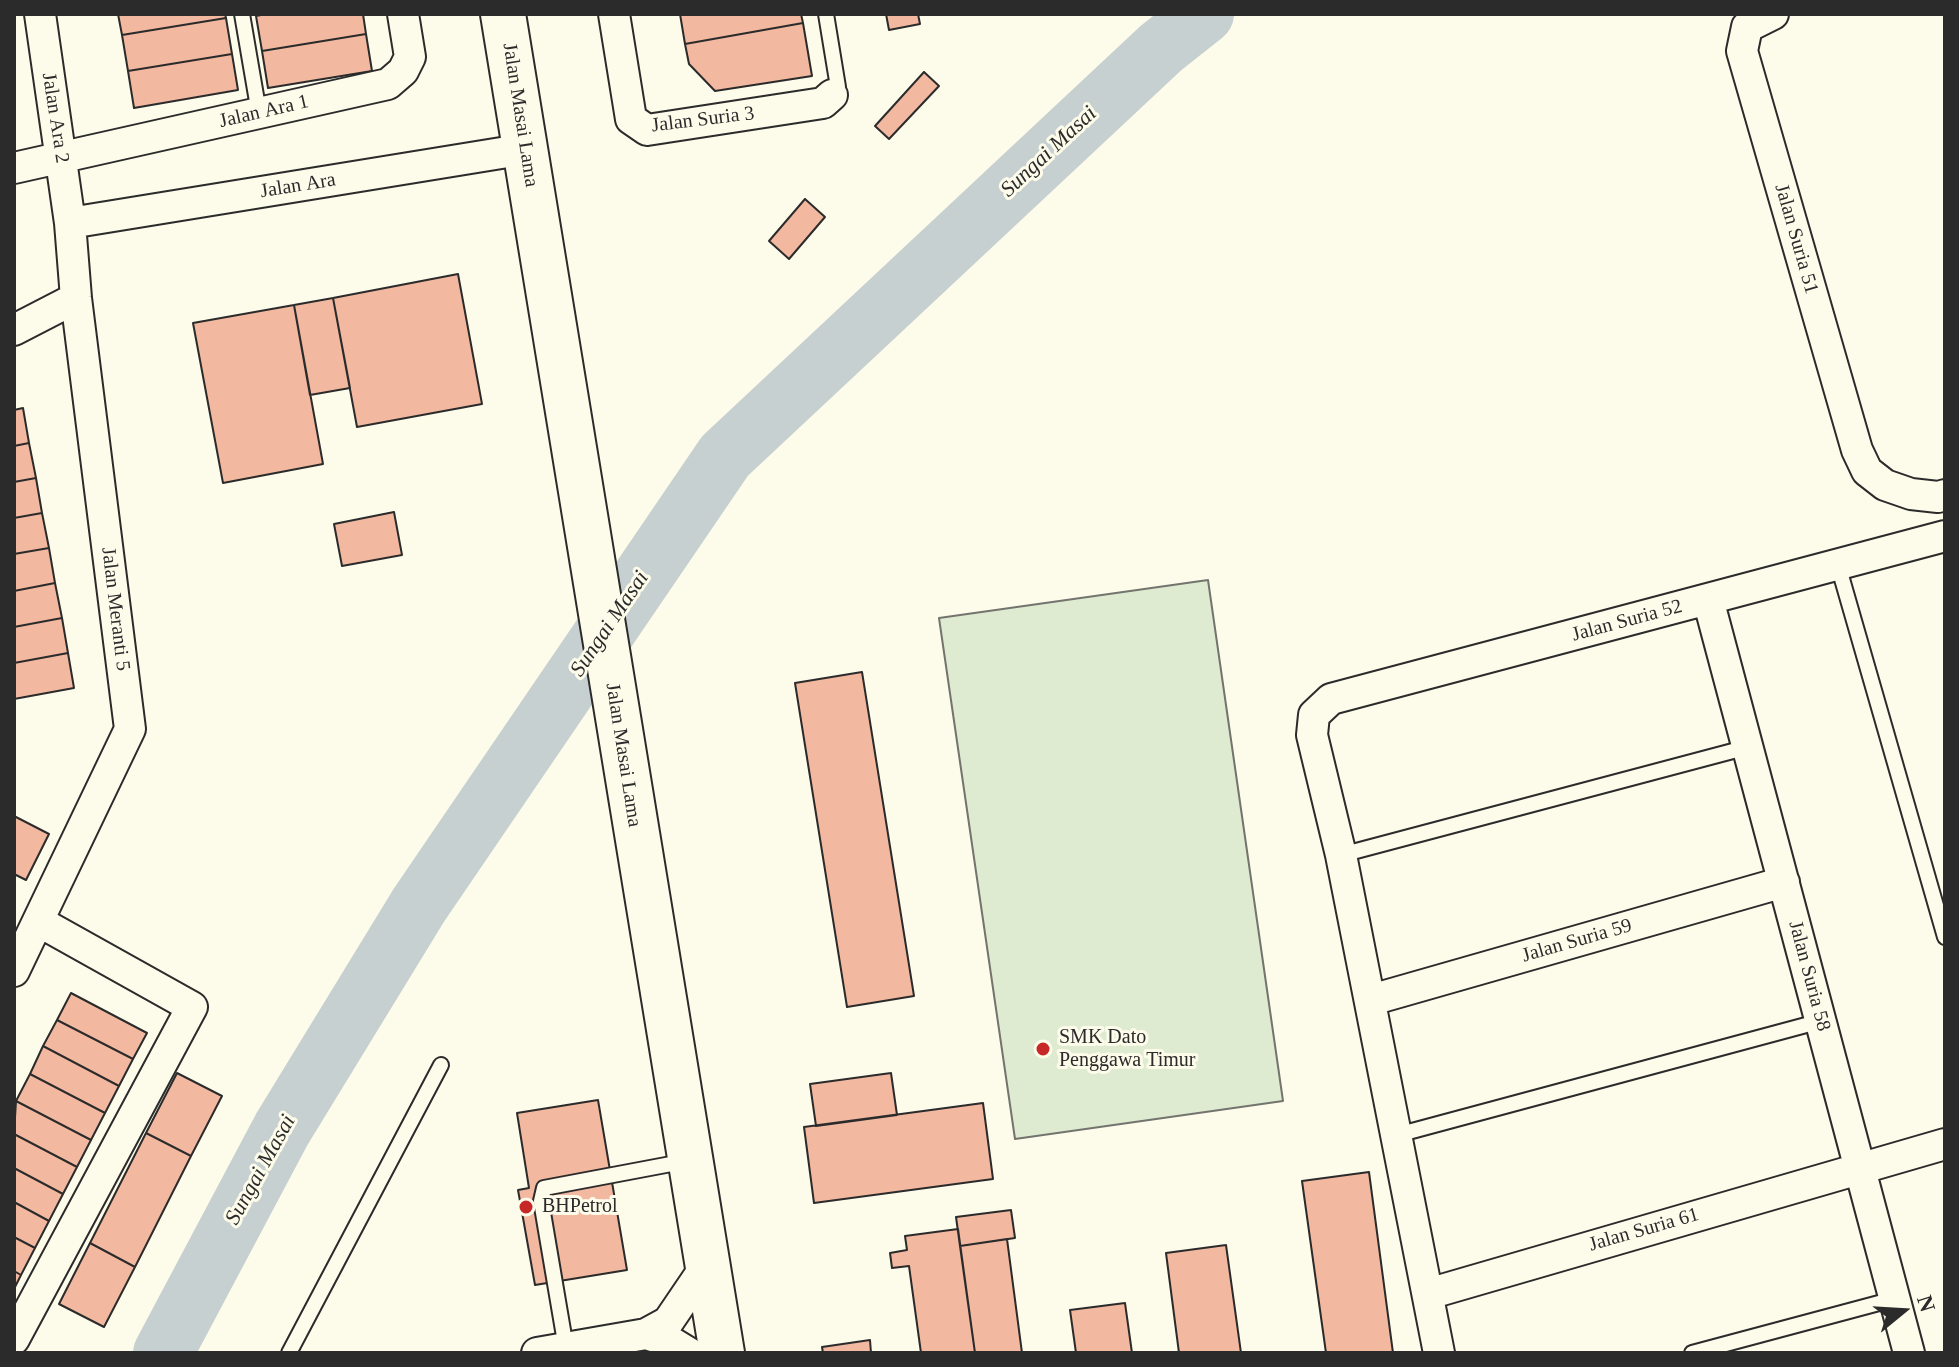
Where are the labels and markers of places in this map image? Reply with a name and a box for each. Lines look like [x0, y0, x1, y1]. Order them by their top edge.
place label: SMK Dato Penggawa Timur [1059, 1026, 1195, 1073]
marker: SMK Dato Penggawa Timur [1034, 1040, 1052, 1058]
place label: BHPetrol [542, 1195, 618, 1219]
marker: BHPetrol [517, 1198, 535, 1216]

